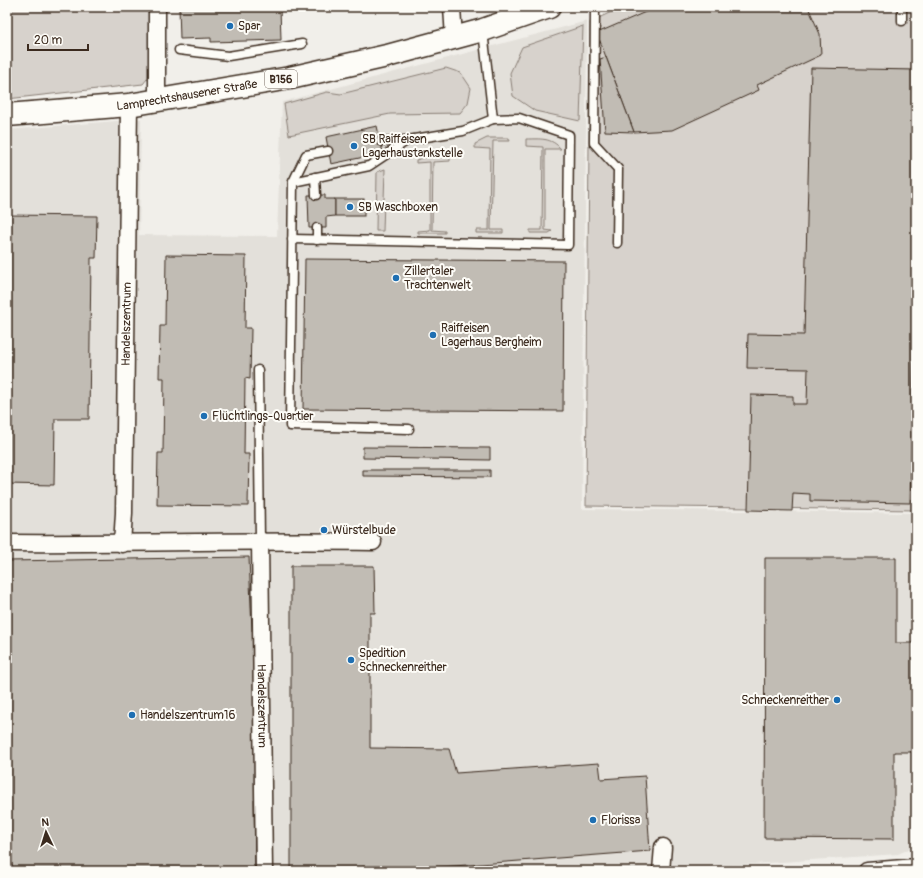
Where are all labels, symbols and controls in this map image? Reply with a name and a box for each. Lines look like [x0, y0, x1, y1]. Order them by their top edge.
place label: Spar [238, 19, 261, 34]
marker: Spar [225, 21, 235, 31]
scale bar [28, 26, 88, 52]
text: 20 m [34, 33, 63, 48]
road number: B156 [265, 70, 297, 88]
street label: Lamprechtshausener Straße [116, 77, 258, 114]
place label: SB Raiffeisen Lagerhaustankstelle [362, 132, 463, 161]
marker: SB Raiffeisen Lagerhaustankstelle [349, 141, 359, 151]
place label: SB Waschboxen [358, 200, 438, 215]
marker: SB Waschboxen [345, 202, 355, 212]
place label: Zillertaler Trachtenwelt [404, 264, 471, 293]
marker: Zillertaler Trachtenwelt [391, 273, 401, 283]
street label: Handelszentrum [119, 282, 135, 366]
place label: Raiffeisen Lagerhaus Bergheim [441, 321, 542, 350]
marker: Raiffeisen Lagerhaus Bergheim [428, 330, 438, 340]
place label: Flüchtlings-Quartier [212, 409, 314, 424]
marker: Flüchtlings-Quartier [199, 411, 209, 421]
place label: Würstelbude [332, 523, 396, 538]
marker: Würstelbude [319, 525, 329, 535]
place label: Spedition Schneckenreither [359, 646, 447, 675]
marker: Spedition Schneckenreither [346, 655, 356, 665]
street label: Handelszentrum [253, 664, 270, 748]
place label: Schneckenreither [741, 693, 830, 708]
marker: Schneckenreither [832, 695, 842, 705]
place label: Handelszentrum16 [140, 708, 235, 723]
marker: Handelszentrum16 [127, 710, 137, 720]
north arrow [26, 812, 66, 852]
place label: Florissa [601, 813, 641, 828]
marker: Florissa [588, 815, 598, 825]
text: N [41, 816, 50, 829]

